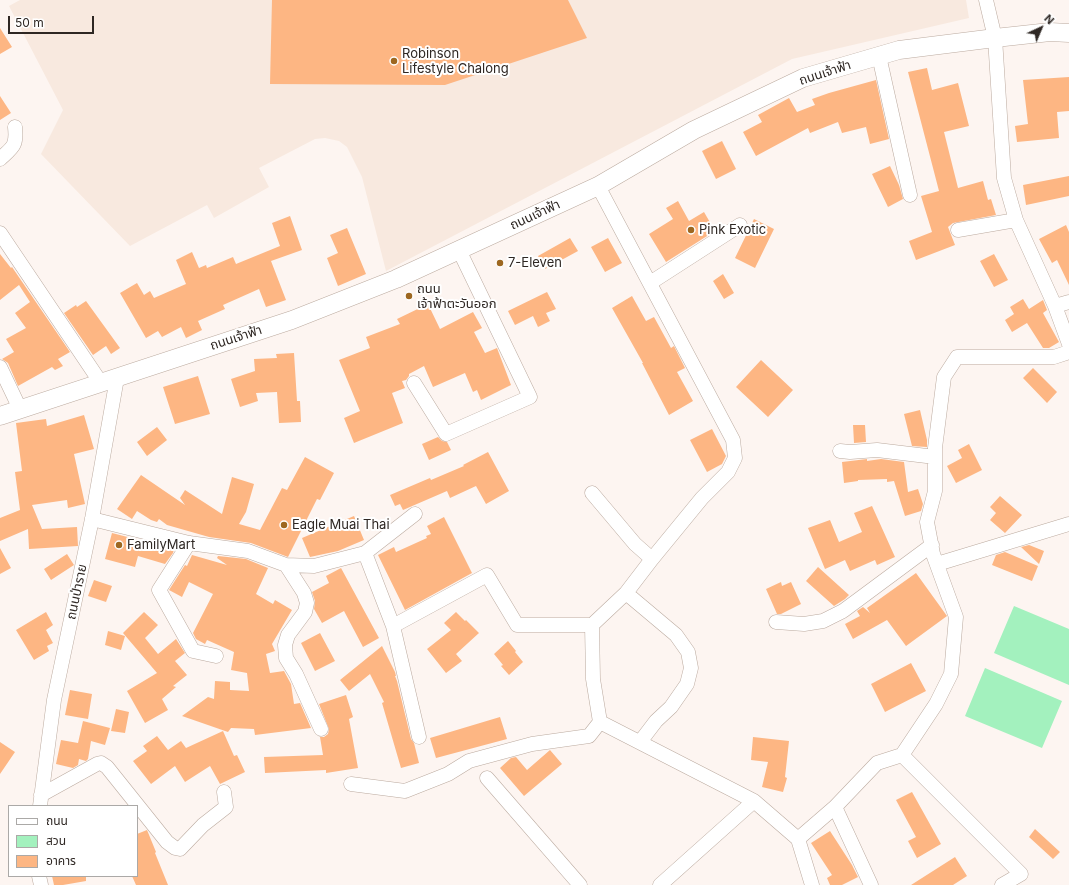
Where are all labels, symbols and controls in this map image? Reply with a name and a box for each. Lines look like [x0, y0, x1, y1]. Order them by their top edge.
scale bar [10, 8, 96, 34]
north arrow [1021, 8, 1061, 48]
text: N [1041, 11, 1057, 27]
text: 50 m [15, 15, 44, 30]
place label: Robinson Lifestyle Chalong [402, 46, 509, 77]
marker: Robinson Lifestyle Chalong [389, 56, 399, 66]
street label: ถนนเจ้าฟ้า [797, 57, 853, 89]
street label: ถนนเจ้าฟ้า [507, 197, 563, 233]
place label: Pink Exotic [699, 222, 766, 238]
marker: Pink Exotic [686, 225, 696, 235]
place label: 7-Eleven [508, 255, 562, 271]
marker: 7-Eleven [495, 258, 505, 268]
place label: ถนน เจ้าฟ้าตะวันออก [417, 281, 497, 312]
marker: ถนน เจ้าฟ้าตะวันออก [404, 291, 414, 301]
street label: ถนนเจ้าฟ้า [208, 322, 264, 354]
place label: Eagle Muai Thai [292, 517, 390, 533]
marker: Eagle Muai Thai [279, 520, 289, 530]
place label: FamilyMart [127, 537, 195, 553]
marker: FamilyMart [114, 540, 124, 550]
street label: ถนนป่าราย [64, 563, 90, 621]
legend [8, 805, 138, 877]
text: ถนน [46, 813, 68, 828]
text: สวน [46, 833, 66, 848]
text: อาคาร [46, 853, 76, 868]

